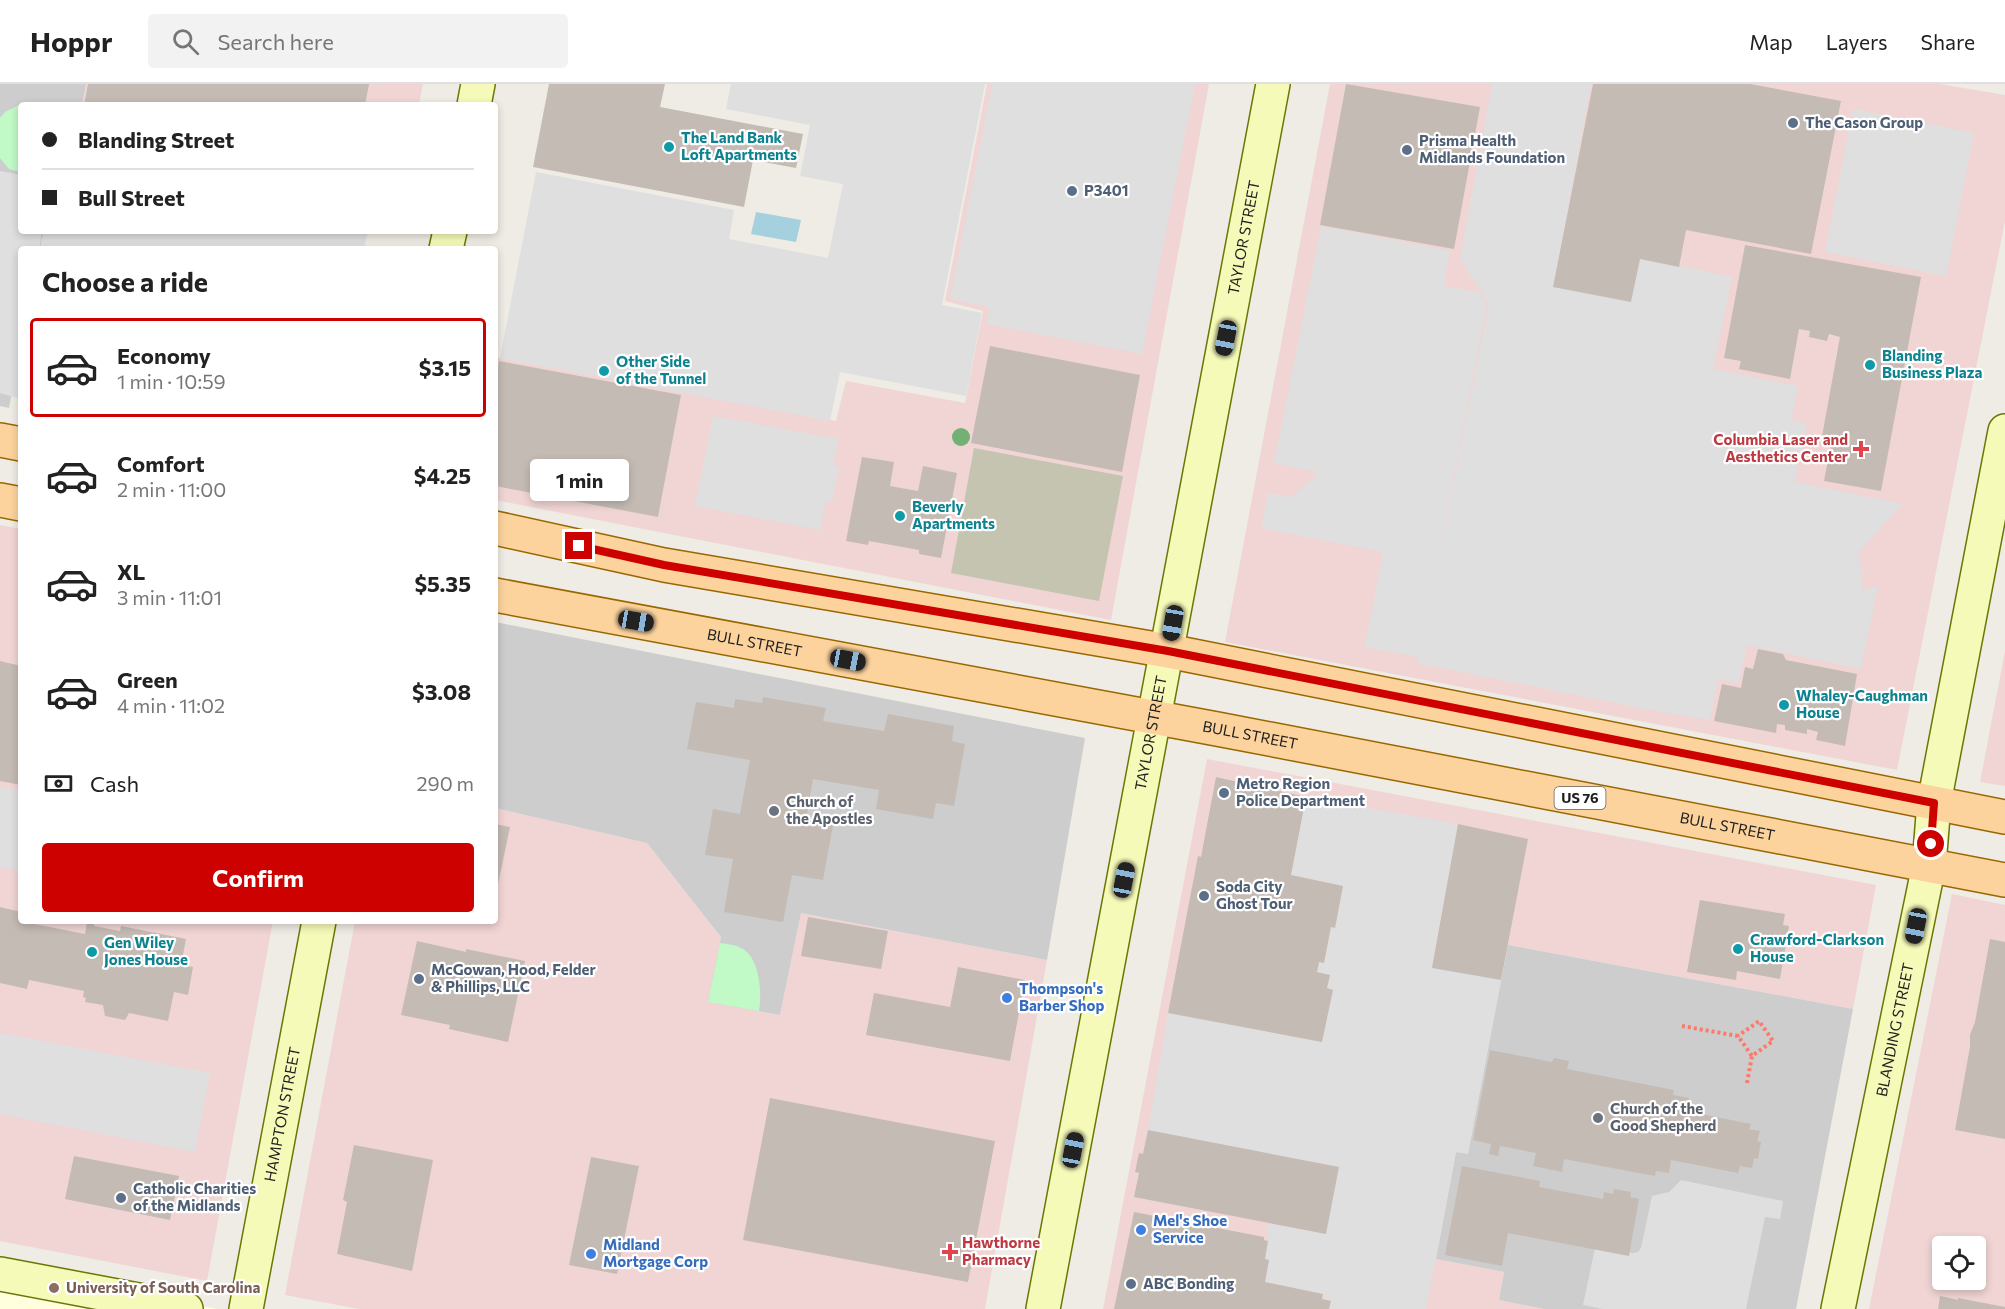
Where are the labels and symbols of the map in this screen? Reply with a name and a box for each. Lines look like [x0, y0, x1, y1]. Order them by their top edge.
place label: The Cason Group [1805, 113, 1923, 131]
marker: The Cason Group [1786, 116, 1800, 130]
place label: The Land Bank Loft Apartments [681, 128, 797, 163]
place label: Prisma Health Midlands Foundation [1419, 131, 1565, 166]
marker: The Land Bank Loft Apartments [662, 140, 676, 154]
marker: Prisma Health Midlands Foundation [1400, 143, 1414, 157]
street label: TAYLOR STREET [1224, 178, 1263, 296]
place label: P3401 [1084, 181, 1128, 199]
marker: P3401 [1065, 184, 1079, 198]
car [1214, 319, 1238, 357]
place label: Blanding Business Plaza [1882, 346, 1982, 381]
place label: Other Side of the Tunnel [616, 352, 706, 387]
marker: Blanding Business Plaza [1863, 358, 1877, 372]
marker: Other Side of the Tunnel [597, 364, 611, 378]
place label: Columbia Laser and Aesthetics Center [1713, 430, 1848, 465]
marker: Columbia Laser and Aesthetics Center [1852, 440, 1870, 458]
callout: 1 min [530, 459, 628, 501]
place label: Beverly Apartments [912, 497, 995, 532]
marker: Beverly Apartments [893, 509, 907, 523]
route end [565, 532, 592, 559]
car [1161, 604, 1185, 642]
car [617, 609, 655, 633]
street label: BULL STREET [706, 625, 804, 660]
car [829, 648, 867, 672]
street label: TAYLOR STREET [1131, 674, 1170, 792]
place label: Whaley-Caughman House [1796, 686, 1928, 721]
marker: Whaley-Caughman House [1777, 698, 1791, 712]
street label: BULL STREET [1201, 717, 1300, 752]
place label: Metro Region Police Department [1236, 774, 1365, 809]
marker: Metro Region Police Department [1217, 786, 1231, 800]
road number: US 76 [1554, 787, 1606, 809]
place label: Church of the Apostles [786, 792, 872, 827]
marker: Church of the Apostles [767, 804, 781, 818]
street label: BULL STREET [1679, 808, 1777, 844]
route start [1917, 830, 1944, 857]
car [1112, 861, 1136, 899]
place label: Soda City Ghost Tour [1216, 877, 1293, 912]
marker: Soda City Ghost Tour [1197, 889, 1211, 903]
car [1904, 907, 1928, 945]
place label: Crawford-Clarkson House [1750, 930, 1884, 965]
place label: Gen Wiley Jones House [104, 933, 188, 968]
marker: Crawford-Clarkson House [1731, 942, 1745, 956]
marker: Gen Wiley Jones House [85, 945, 99, 959]
place label: McGowan, Hood, Felder & Phillips, LLC [431, 960, 596, 995]
street label: BLANDING STREET [1872, 961, 1917, 1098]
marker: McGowan, Hood, Felder & Phillips, LLC [412, 972, 426, 986]
place label: Thompson's Barber Shop [1019, 979, 1104, 1014]
marker: Thompson's Barber Shop [1000, 991, 1014, 1005]
street label: HAMPTON STREET [260, 1045, 303, 1183]
place label: Church of the Good Shepherd [1610, 1099, 1716, 1134]
marker: Church of the Good Shepherd [1591, 1111, 1605, 1125]
car [1061, 1131, 1085, 1169]
place label: Catholic Charities of the Midlands [133, 1179, 256, 1214]
marker: Catholic Charities of the Midlands [114, 1191, 128, 1205]
place label: Mel's Shoe Service [1153, 1211, 1227, 1246]
marker: Mel's Shoe Service [1134, 1223, 1148, 1237]
place label: Hawthorne Pharmacy [962, 1233, 1040, 1268]
place label: Midland Mortgage Corp [603, 1235, 708, 1270]
marker: Hawthorne Pharmacy [943, 1245, 957, 1259]
marker: Midland Mortgage Corp [584, 1247, 598, 1261]
place label: ABC Bonding [1143, 1274, 1234, 1292]
marker: ABC Bonding [1124, 1277, 1138, 1291]
place label: University of South Carolina [66, 1278, 260, 1296]
marker: University of South Carolina [47, 1281, 61, 1295]

